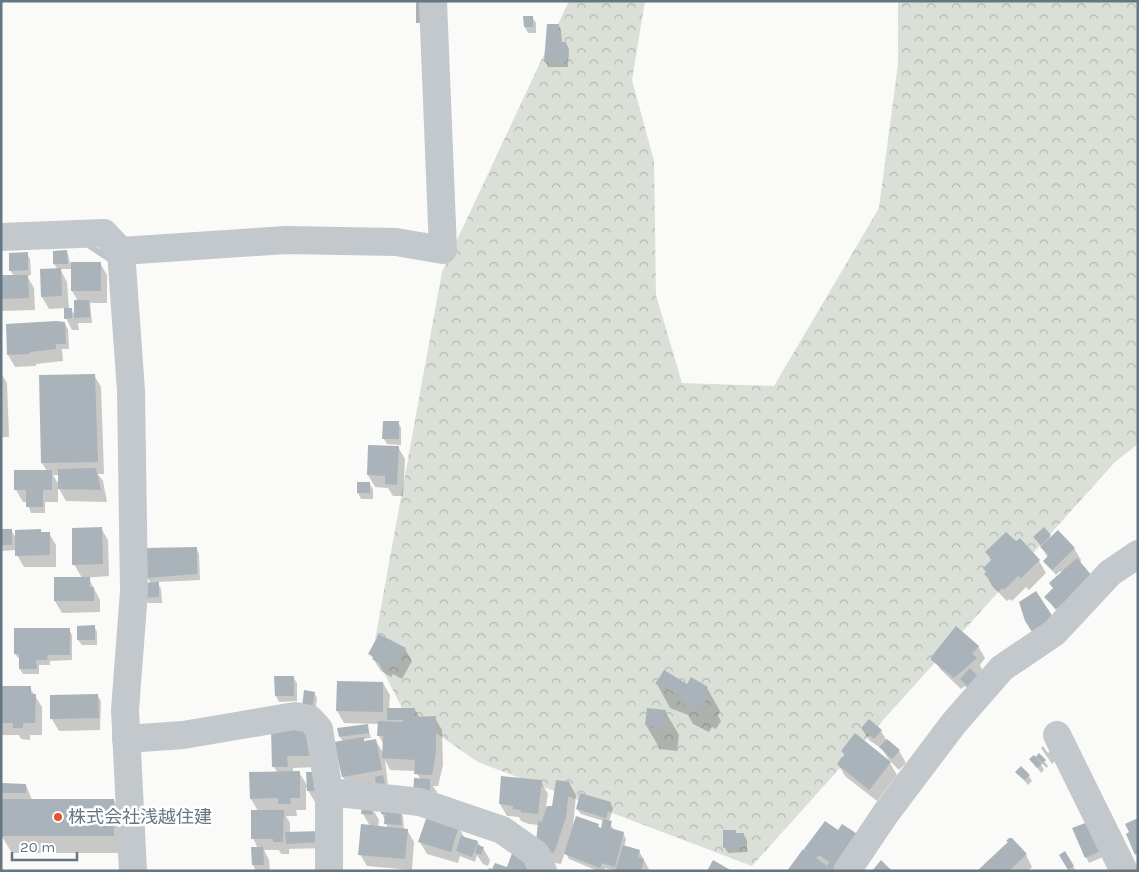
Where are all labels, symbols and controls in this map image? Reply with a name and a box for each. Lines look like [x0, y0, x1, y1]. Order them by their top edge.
place label: 株式会社浅越住建 [68, 806, 212, 828]
marker: 株式会社浅越住建 [52, 811, 64, 823]
scale bar [12, 830, 78, 862]
text: 20 m [20, 838, 55, 856]

